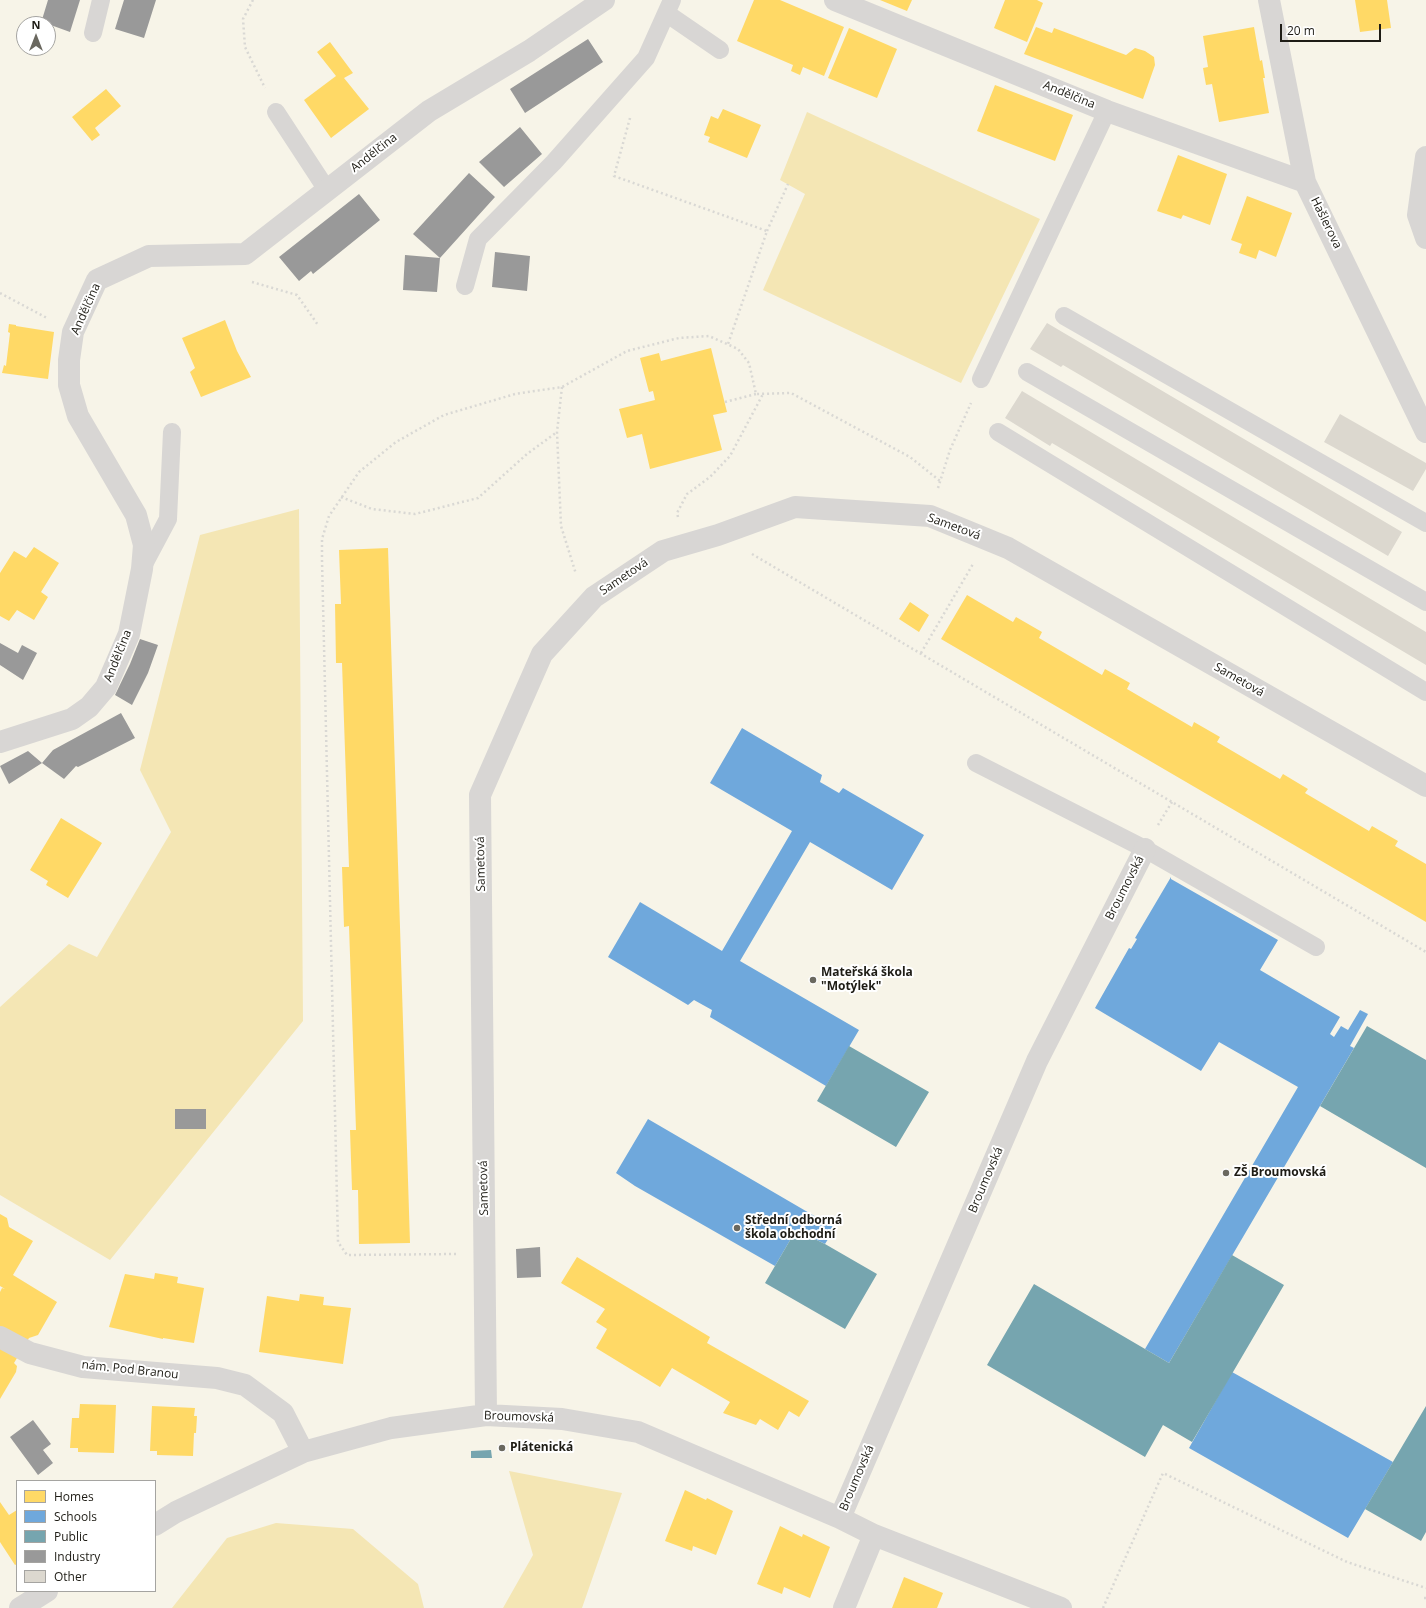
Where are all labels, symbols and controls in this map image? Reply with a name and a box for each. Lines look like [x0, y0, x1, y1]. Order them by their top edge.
north arrow [16, 16, 56, 56]
scale bar [1282, 16, 1383, 42]
text: N [32, 17, 40, 32]
text: 20 m [1287, 22, 1315, 39]
street label: Andělčina [1041, 78, 1097, 112]
street label: Andělčina [348, 130, 400, 176]
street label: Hašlerova [1307, 195, 1345, 251]
street label: Andělčina [68, 281, 104, 337]
street label: Sametová [926, 511, 982, 543]
street label: Sametová [597, 556, 651, 598]
street label: Andělčina [101, 628, 135, 684]
street label: Sametová [1211, 660, 1267, 700]
street label: Sametová [473, 836, 489, 892]
street label: Broumovská [1103, 853, 1147, 923]
place label: Mateřská škola "Motýlek" [821, 966, 913, 994]
marker: Mateřská škola "Motýlek" [808, 975, 818, 985]
street label: Broumovská [966, 1145, 1006, 1215]
street label: Sametová [476, 1160, 492, 1216]
place label: ZŠ Broumovská [1234, 1166, 1326, 1180]
marker: ZŠ Broumovská [1221, 1168, 1231, 1178]
place label: Střední odborná škola obchodní [745, 1214, 842, 1242]
marker: Střední odborná škola obchodní [732, 1223, 742, 1233]
street label: nám. Pod Branou [81, 1358, 179, 1382]
street label: Broumovská [484, 1409, 554, 1425]
place label: Plátenická [510, 1441, 573, 1455]
marker: Plátenická [497, 1443, 507, 1453]
street label: Broumovská [837, 1443, 877, 1513]
legend [16, 1480, 156, 1592]
text: Homes [54, 1488, 94, 1505]
text: Schools [54, 1508, 97, 1525]
text: Public [54, 1528, 88, 1545]
text: Industry [54, 1548, 100, 1565]
text: Other [54, 1568, 87, 1585]

